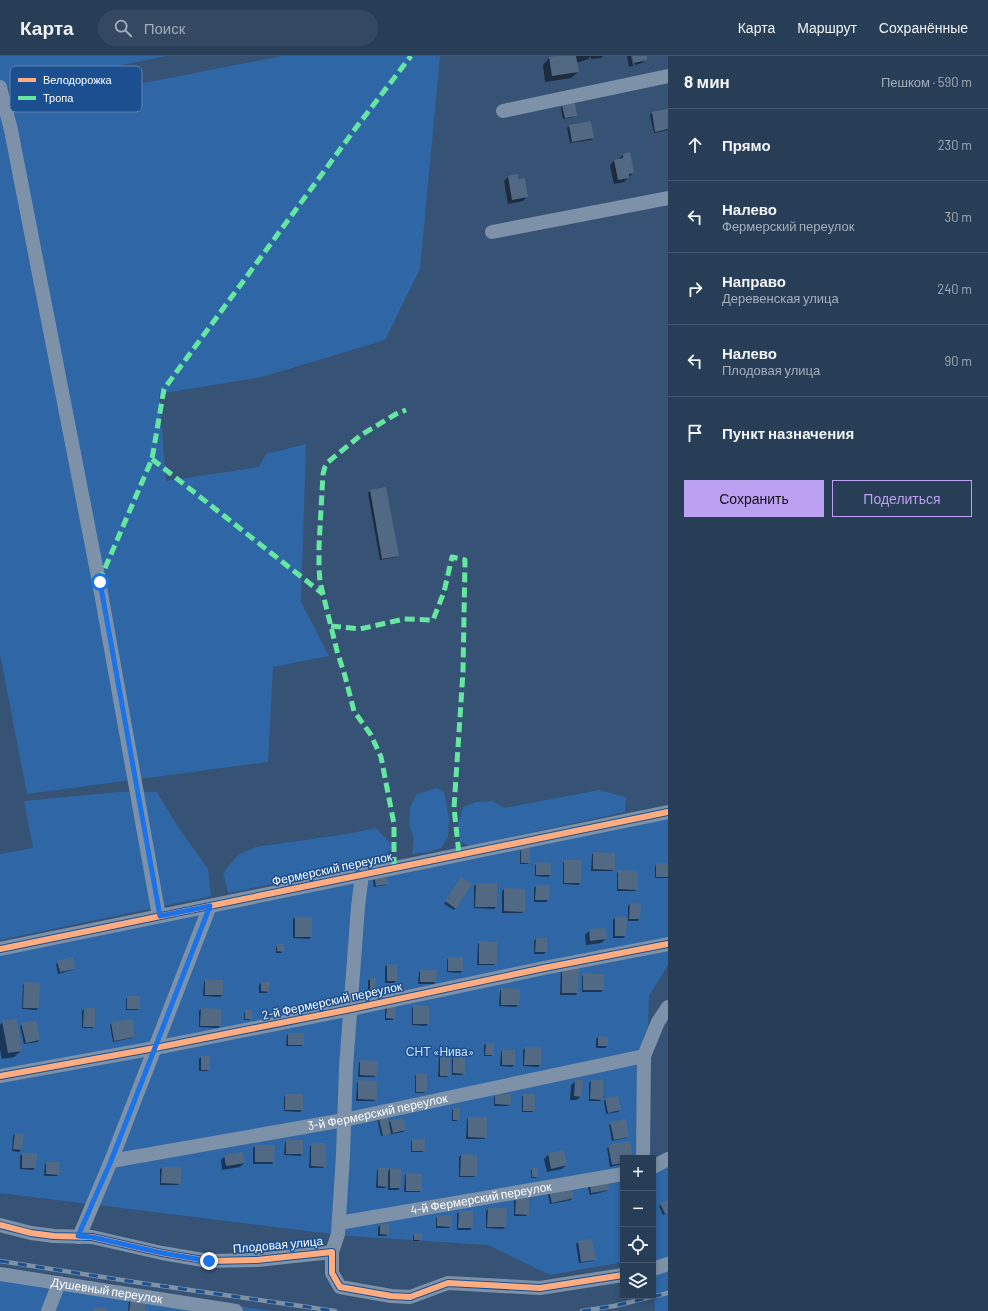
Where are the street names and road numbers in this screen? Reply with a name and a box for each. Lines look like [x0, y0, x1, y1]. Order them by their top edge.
street label: Фермерский переулок [271, 848, 394, 889]
street label: 2-й Фермерский переулок [261, 978, 404, 1023]
street label: 3-й Фермерский переулок [306, 1090, 449, 1132]
street label: 4-й Фермерский переулок [409, 1178, 553, 1217]
street label: Плодовая улица [232, 1233, 324, 1256]
street label: Душевный переулок [50, 1274, 164, 1306]

